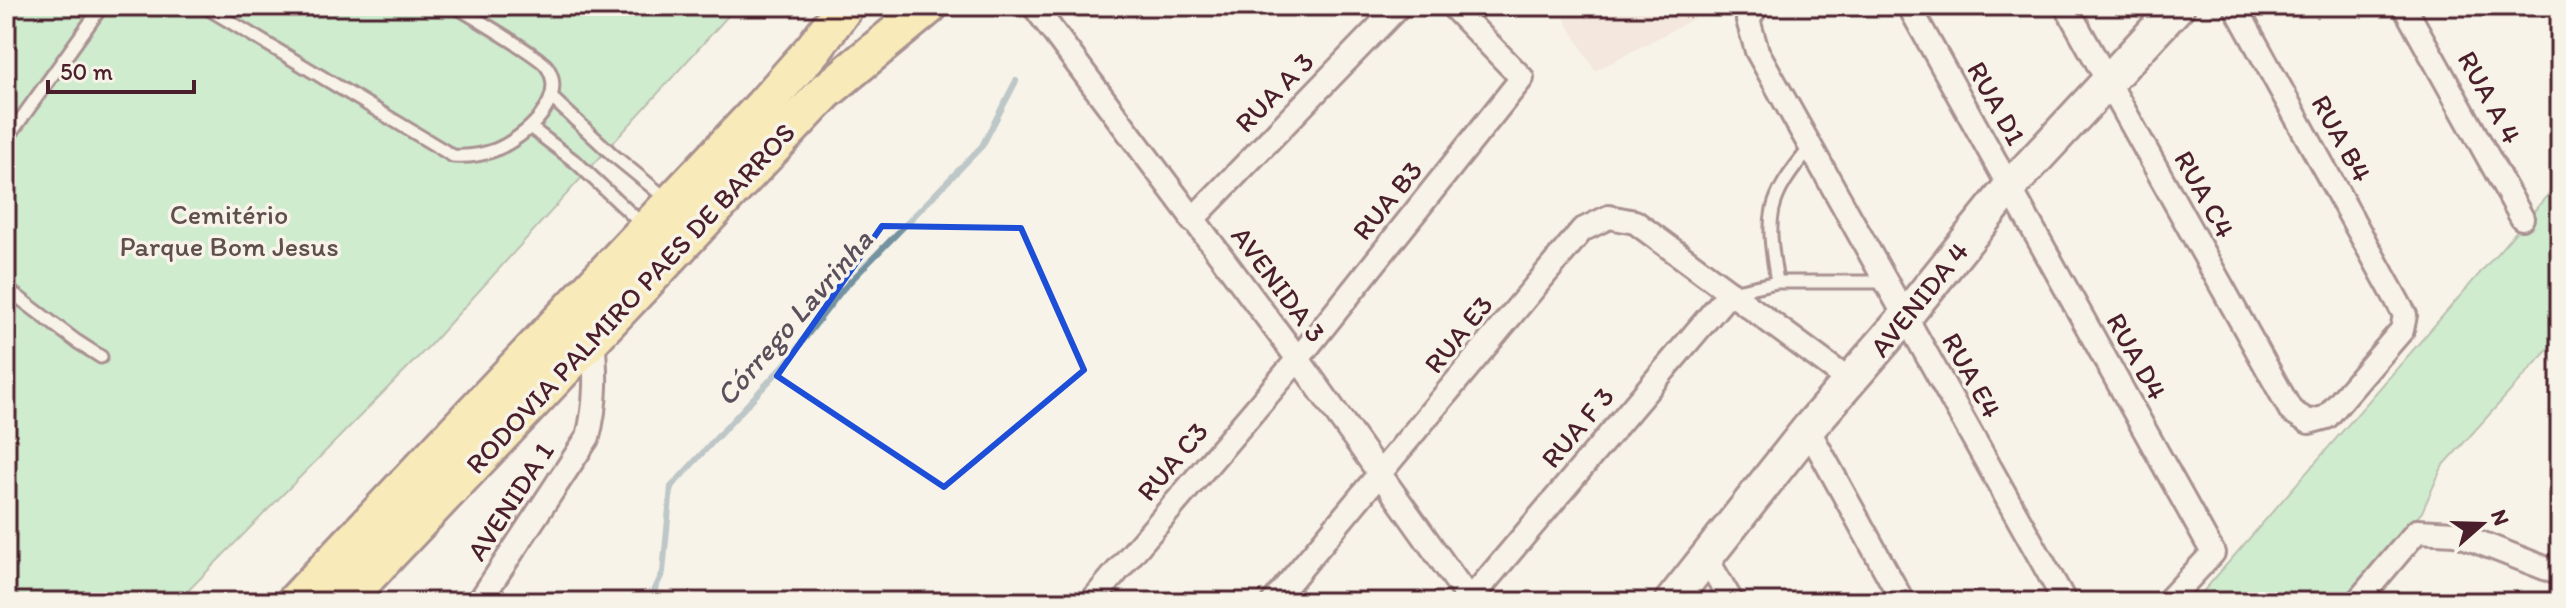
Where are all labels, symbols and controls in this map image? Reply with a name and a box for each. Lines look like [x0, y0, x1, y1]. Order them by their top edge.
scale bar [48, 44, 194, 94]
street label: RUA A 3 [1227, 45, 1321, 139]
street label: RUA A 4 [2451, 45, 2529, 149]
street label: RUA D1 [1960, 55, 2034, 151]
text: 50 m [60, 57, 113, 86]
street label: RUA B4 [2304, 89, 2380, 188]
street label: RODOVIA PALMIRO PAES DE BARROS [458, 115, 802, 481]
street label: RUA C4 [2167, 144, 2243, 244]
street label: RUA B3 [1345, 153, 1429, 247]
park label: Cemitério Parque Bom Jesus [119, 197, 339, 263]
street label: AVENIDA 3 [1224, 219, 1334, 349]
water label: Córrego Lavrinha [707, 221, 881, 413]
street label: AVENIDA 4 [1862, 235, 1976, 363]
street label: RUA E3 [1416, 288, 1500, 380]
street label: RUA D4 [2099, 307, 2175, 406]
street label: RUA E4 [1935, 327, 2009, 424]
street label: RUA F 3 [1533, 379, 1621, 475]
street label: RUA C3 [1129, 414, 1215, 508]
street label: AVENIDA 1 [459, 435, 561, 567]
north arrow [2442, 484, 2522, 564]
text: N [2485, 506, 2516, 529]

